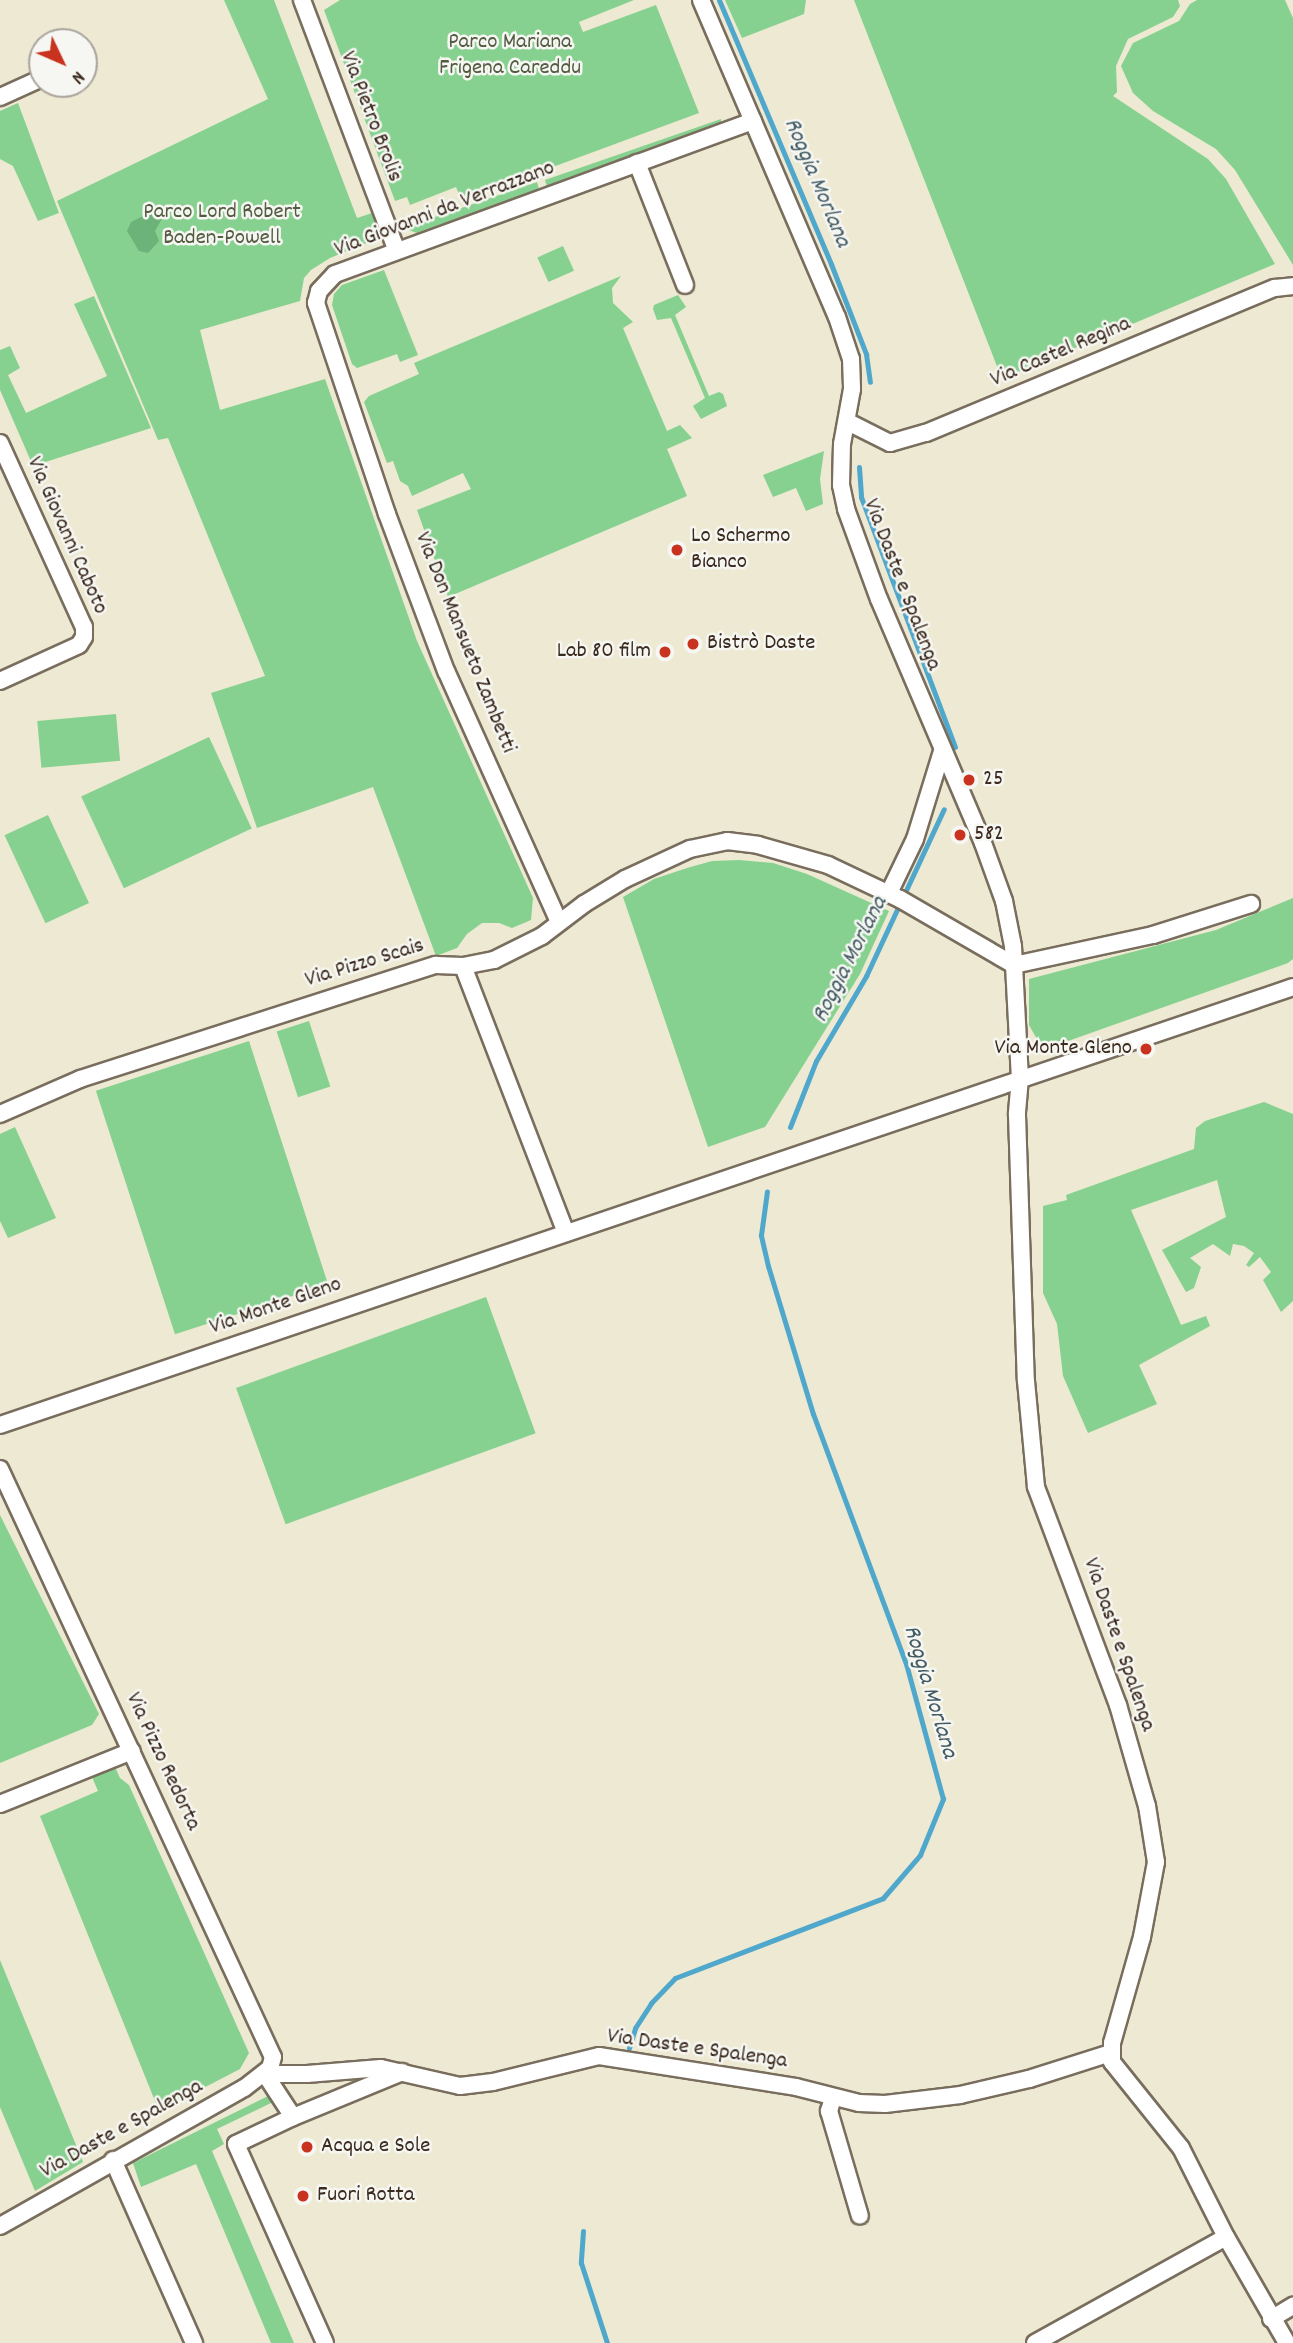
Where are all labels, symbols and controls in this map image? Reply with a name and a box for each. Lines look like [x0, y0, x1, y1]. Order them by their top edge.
north arrow [28, 28, 98, 98]
park label: Parco Mariana Frigena Careddu [439, 29, 581, 83]
street label: Via Pietro Brolis [332, 48, 408, 186]
text: N [64, 64, 90, 89]
water label: Roggia Morlana [776, 114, 856, 252]
street label: Via Giovanni da Verrazzano [331, 155, 559, 265]
park label: Parco Lord Robert Baden-Powell [143, 199, 301, 253]
street label: Via Castel Regina [987, 311, 1135, 395]
street label: Via Giovanni Caboto [19, 453, 113, 619]
street label: Via Daste e Spalenga [856, 495, 946, 675]
place label: Lo Schermo Bianco [691, 523, 791, 577]
street label: Via Don Mansueto Zambetti [407, 528, 521, 758]
marker: Lo Schermo Bianco [669, 542, 685, 558]
place label: Bistrò Daste [707, 630, 815, 658]
marker: Bistrò Daste [685, 636, 701, 652]
place label: Lab 80 film [557, 638, 651, 666]
marker: Lab 80 film [657, 644, 673, 660]
place label: 25 [983, 766, 1004, 794]
marker: 25 [961, 772, 977, 788]
place label: 582 [974, 821, 1004, 849]
marker: 582 [952, 827, 968, 843]
water label: Roggia Morlana [807, 892, 895, 1028]
street label: Via Pizzo Scais [302, 933, 428, 995]
place label: Via Monte Gleno [994, 1035, 1132, 1063]
marker: Via Monte Gleno [1138, 1041, 1154, 1057]
street label: Via Monte Gleno [206, 1272, 346, 1342]
street label: Via Daste e Spalenga [1075, 1555, 1161, 1735]
water label: Roggia Morlana [895, 1622, 963, 1762]
street label: Via Pizzo Redorta [118, 1689, 206, 1835]
street label: Via Daste e Spalenga [605, 2024, 789, 2076]
street label: Via Daste e Spalenga [36, 2074, 208, 2186]
place label: Acqua e Sole [321, 2133, 430, 2161]
marker: Acqua e Sole [299, 2139, 315, 2155]
place label: Fuori Rotta [317, 2182, 415, 2210]
marker: Fuori Rotta [295, 2188, 311, 2204]

